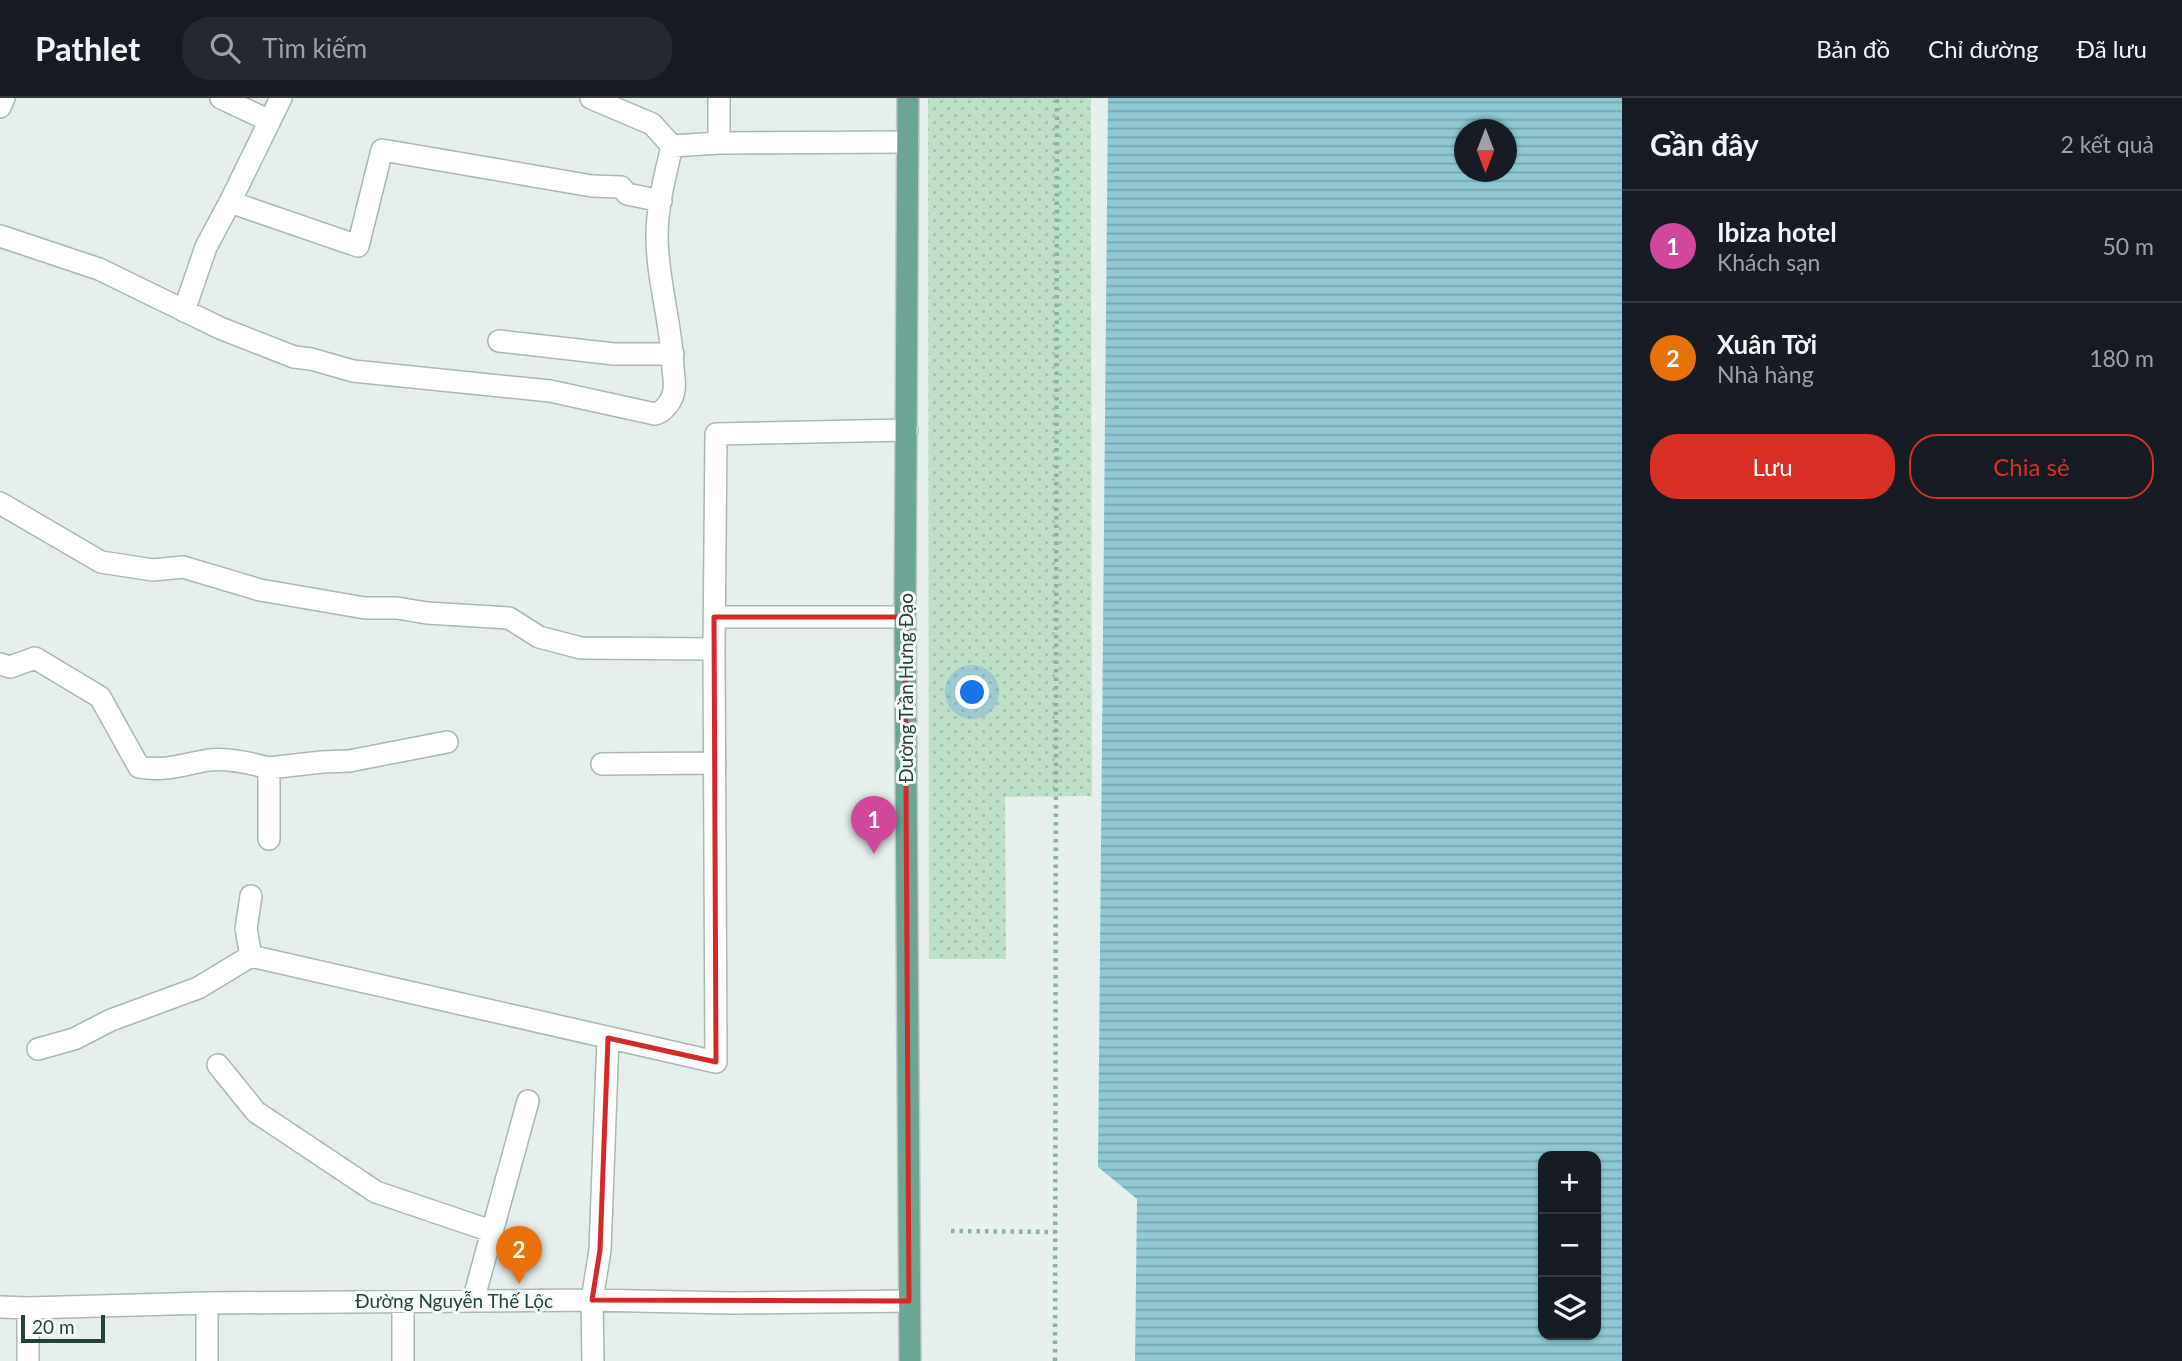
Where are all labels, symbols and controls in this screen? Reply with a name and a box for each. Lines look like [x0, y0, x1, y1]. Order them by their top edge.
search box [182, 17, 672, 80]
text: Pathlet [35, 28, 140, 68]
icon: search [206, 29, 244, 67]
text: Tìm kiếm [262, 32, 367, 64]
text: Bản đồ [1816, 34, 1890, 63]
text: Chỉ đường [1928, 34, 2039, 63]
text: Đã lưu [2077, 34, 2147, 63]
north arrow [1454, 119, 1517, 182]
text: Gần đây [1650, 126, 1759, 162]
text: 2 kết quả [2060, 130, 2154, 158]
text: Ibiza hotel [1717, 216, 1837, 248]
text: 1 [1666, 232, 1680, 260]
text: 50 m [2103, 232, 2154, 260]
text: Khách sạn [1717, 248, 1820, 276]
text: Xuân Tời [1717, 328, 1817, 360]
text: 2 [1666, 344, 1680, 372]
text: 180 m [2089, 344, 2154, 372]
text: Nhà hàng [1717, 360, 1814, 388]
button: Lưu [1650, 434, 1895, 499]
button: Chia sẻ [1909, 434, 2154, 499]
street label: Đường Trần Hưng Đạo [894, 593, 917, 783]
your location [955, 675, 989, 709]
pin: 1 [851, 796, 897, 854]
map controls [1538, 1151, 1601, 1340]
button: + [1538, 1151, 1601, 1214]
button: − [1538, 1214, 1601, 1277]
pin: 2 [496, 1226, 542, 1284]
button: layers [1538, 1277, 1601, 1340]
street label: Đường Nguyễn Thế Lộc [355, 1289, 553, 1312]
scale bar [21, 1312, 105, 1344]
text: 20 m [32, 1315, 75, 1338]

